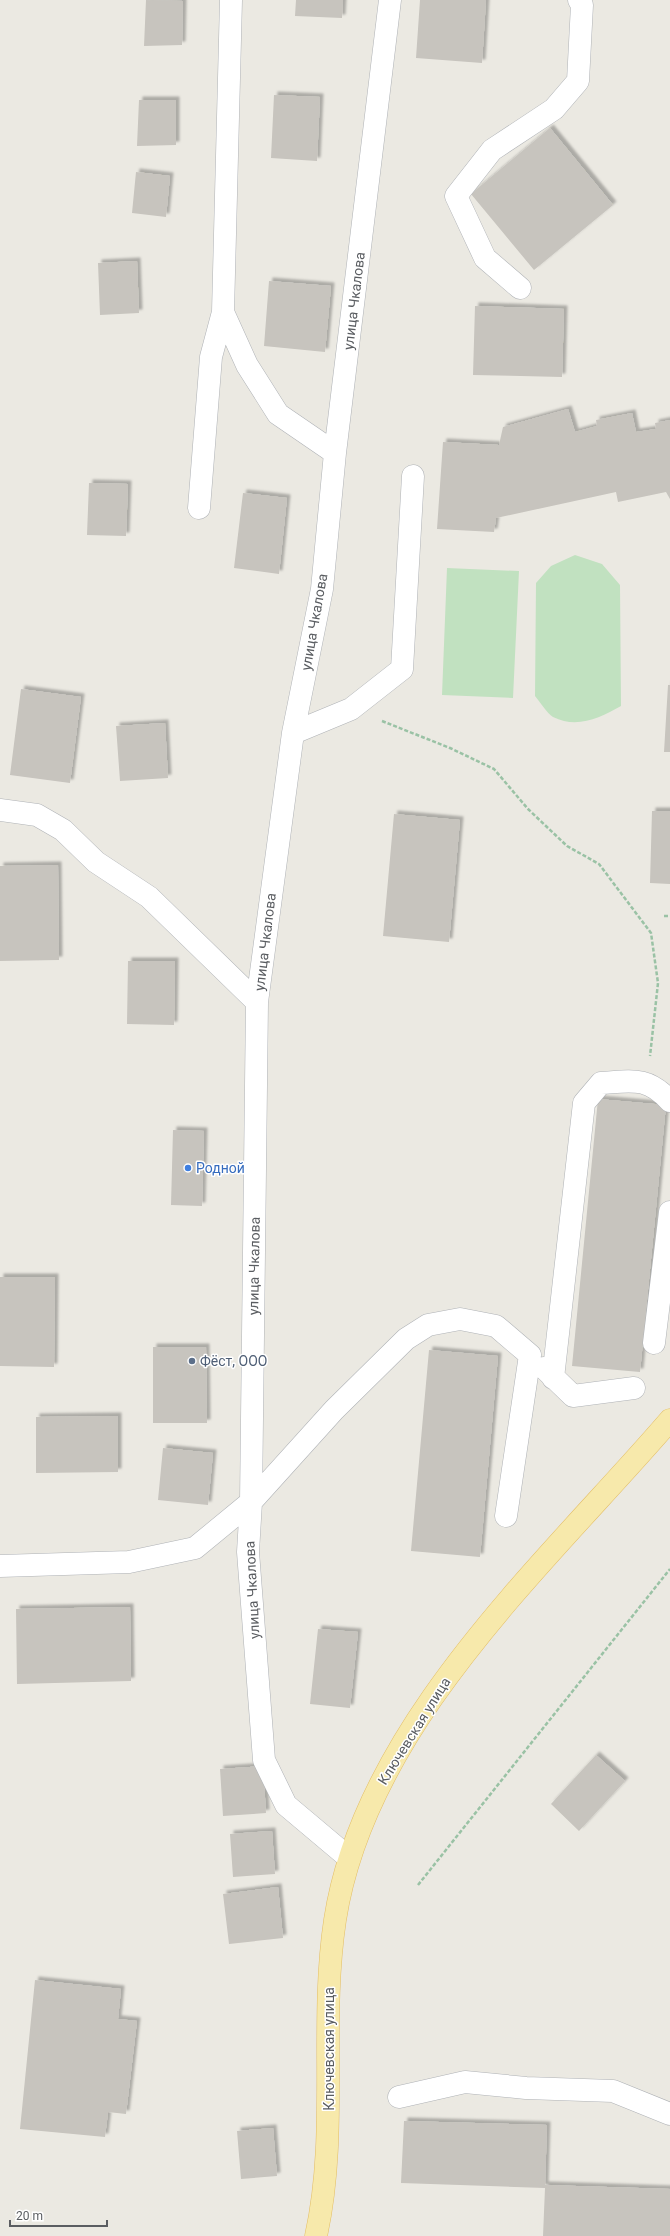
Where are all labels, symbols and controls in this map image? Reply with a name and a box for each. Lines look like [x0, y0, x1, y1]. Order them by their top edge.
street label: улица Чкалова [340, 251, 368, 351]
street label: улица Чкалова [298, 572, 330, 672]
street label: улица Чкалова [251, 892, 279, 992]
place label: Родной [196, 1160, 245, 1176]
marker: Родной [183, 1163, 193, 1173]
street label: улица Чкалова [245, 1217, 263, 1315]
place label: Фёст, ООО [200, 1353, 267, 1369]
marker: Фёст, ООО [187, 1356, 197, 1366]
street label: улица Чкалова [241, 1540, 263, 1640]
street label: Ключевская улица [374, 1674, 454, 1788]
street label: Ключевская улица [321, 1987, 337, 2111]
scale bar [10, 2202, 107, 2228]
text: 20 m [16, 2209, 43, 2223]

